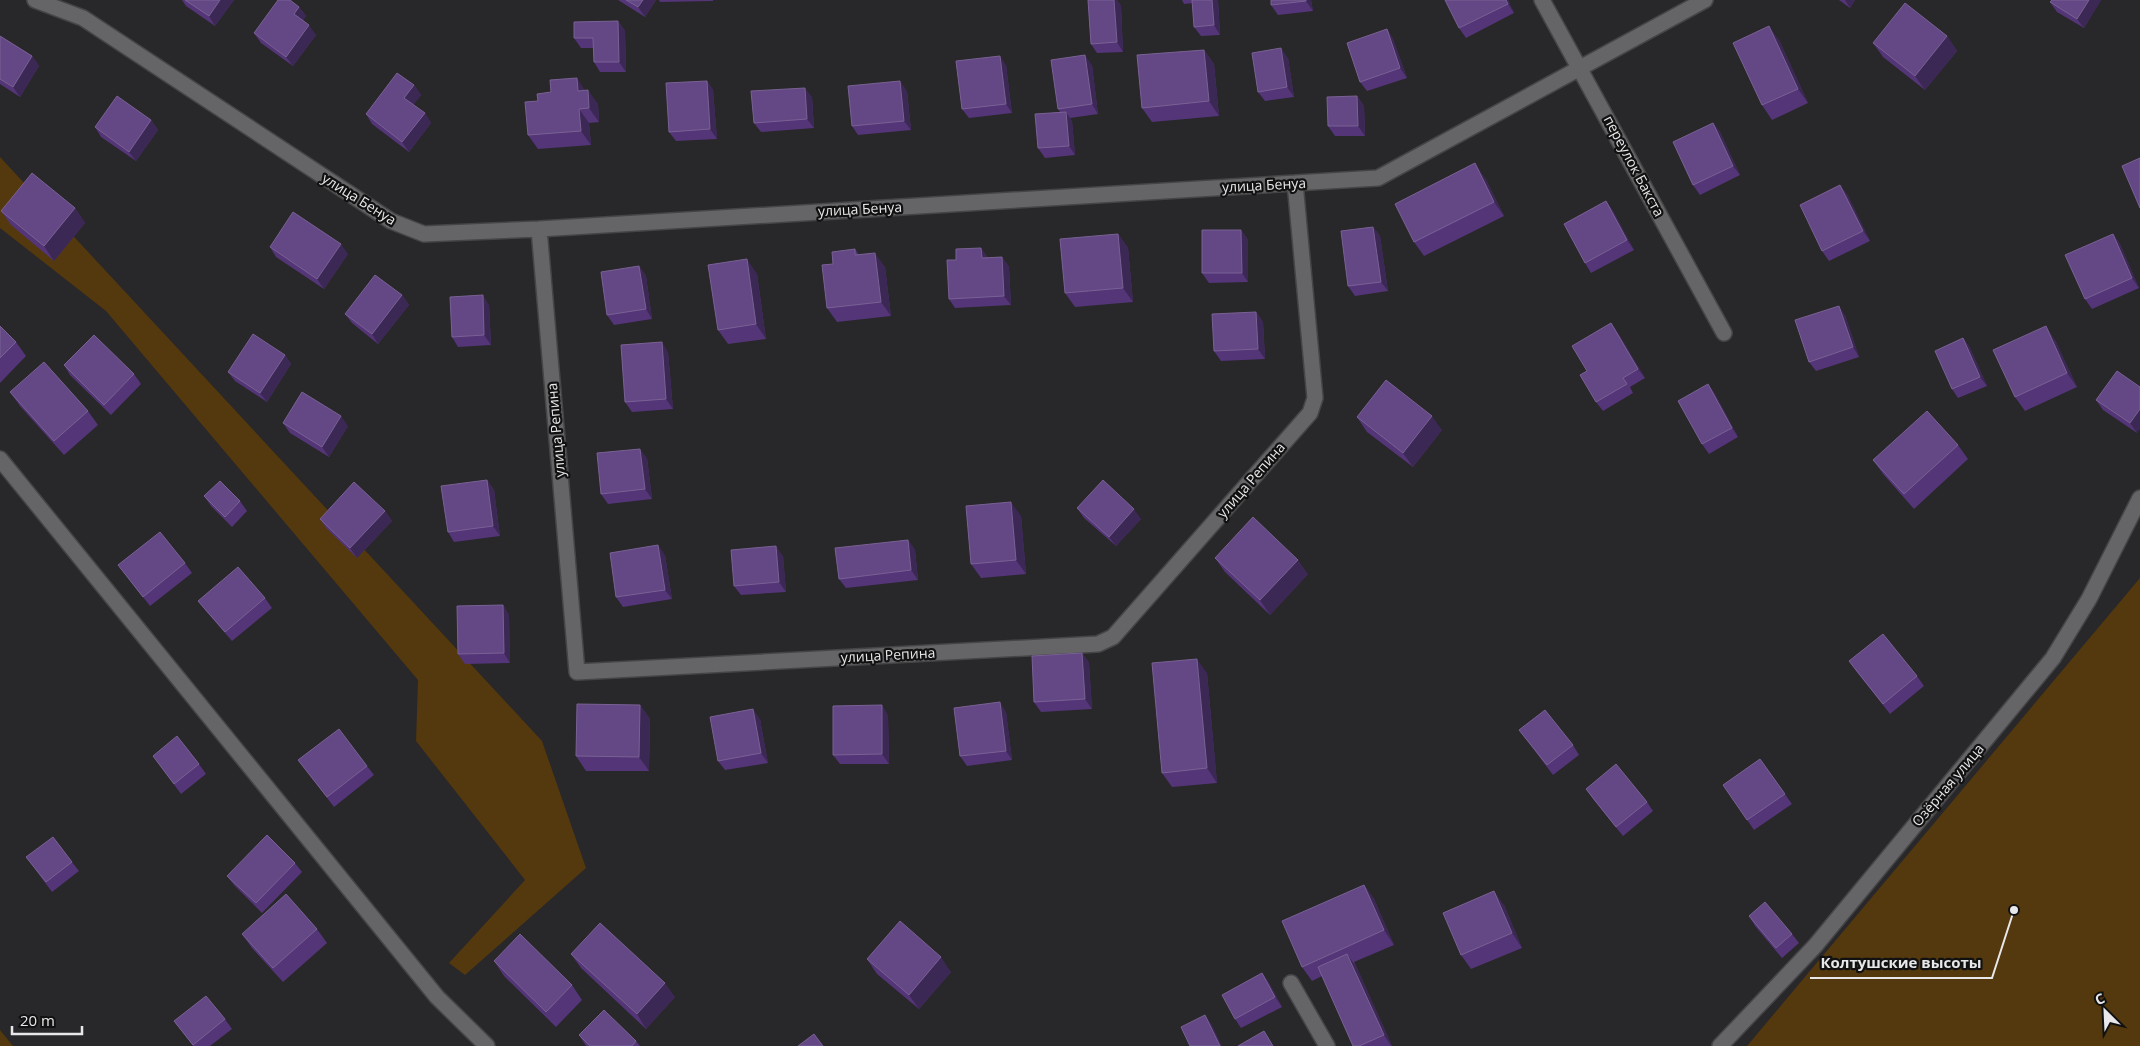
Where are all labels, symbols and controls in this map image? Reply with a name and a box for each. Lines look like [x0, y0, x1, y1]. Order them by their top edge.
street label: переулок Бакста [1600, 112, 1669, 220]
street label: улица Бенуа [319, 168, 400, 229]
street label: улица Бенуа [1221, 173, 1307, 196]
street label: улица Бенуа [817, 197, 903, 220]
street label: улица Репина [542, 382, 569, 478]
street label: улица Репина [1212, 438, 1289, 522]
street label: улица Репина [840, 643, 936, 666]
street label: Озёрная улица [1907, 739, 1988, 830]
callout: Колтушские высоты [1810, 948, 1992, 978]
text: Колтушские высоты [1820, 952, 1982, 972]
north arrow [2080, 986, 2130, 1036]
text: С [2092, 988, 2108, 1009]
scale bar [12, 1004, 82, 1036]
text: 20 m [20, 1010, 55, 1030]

